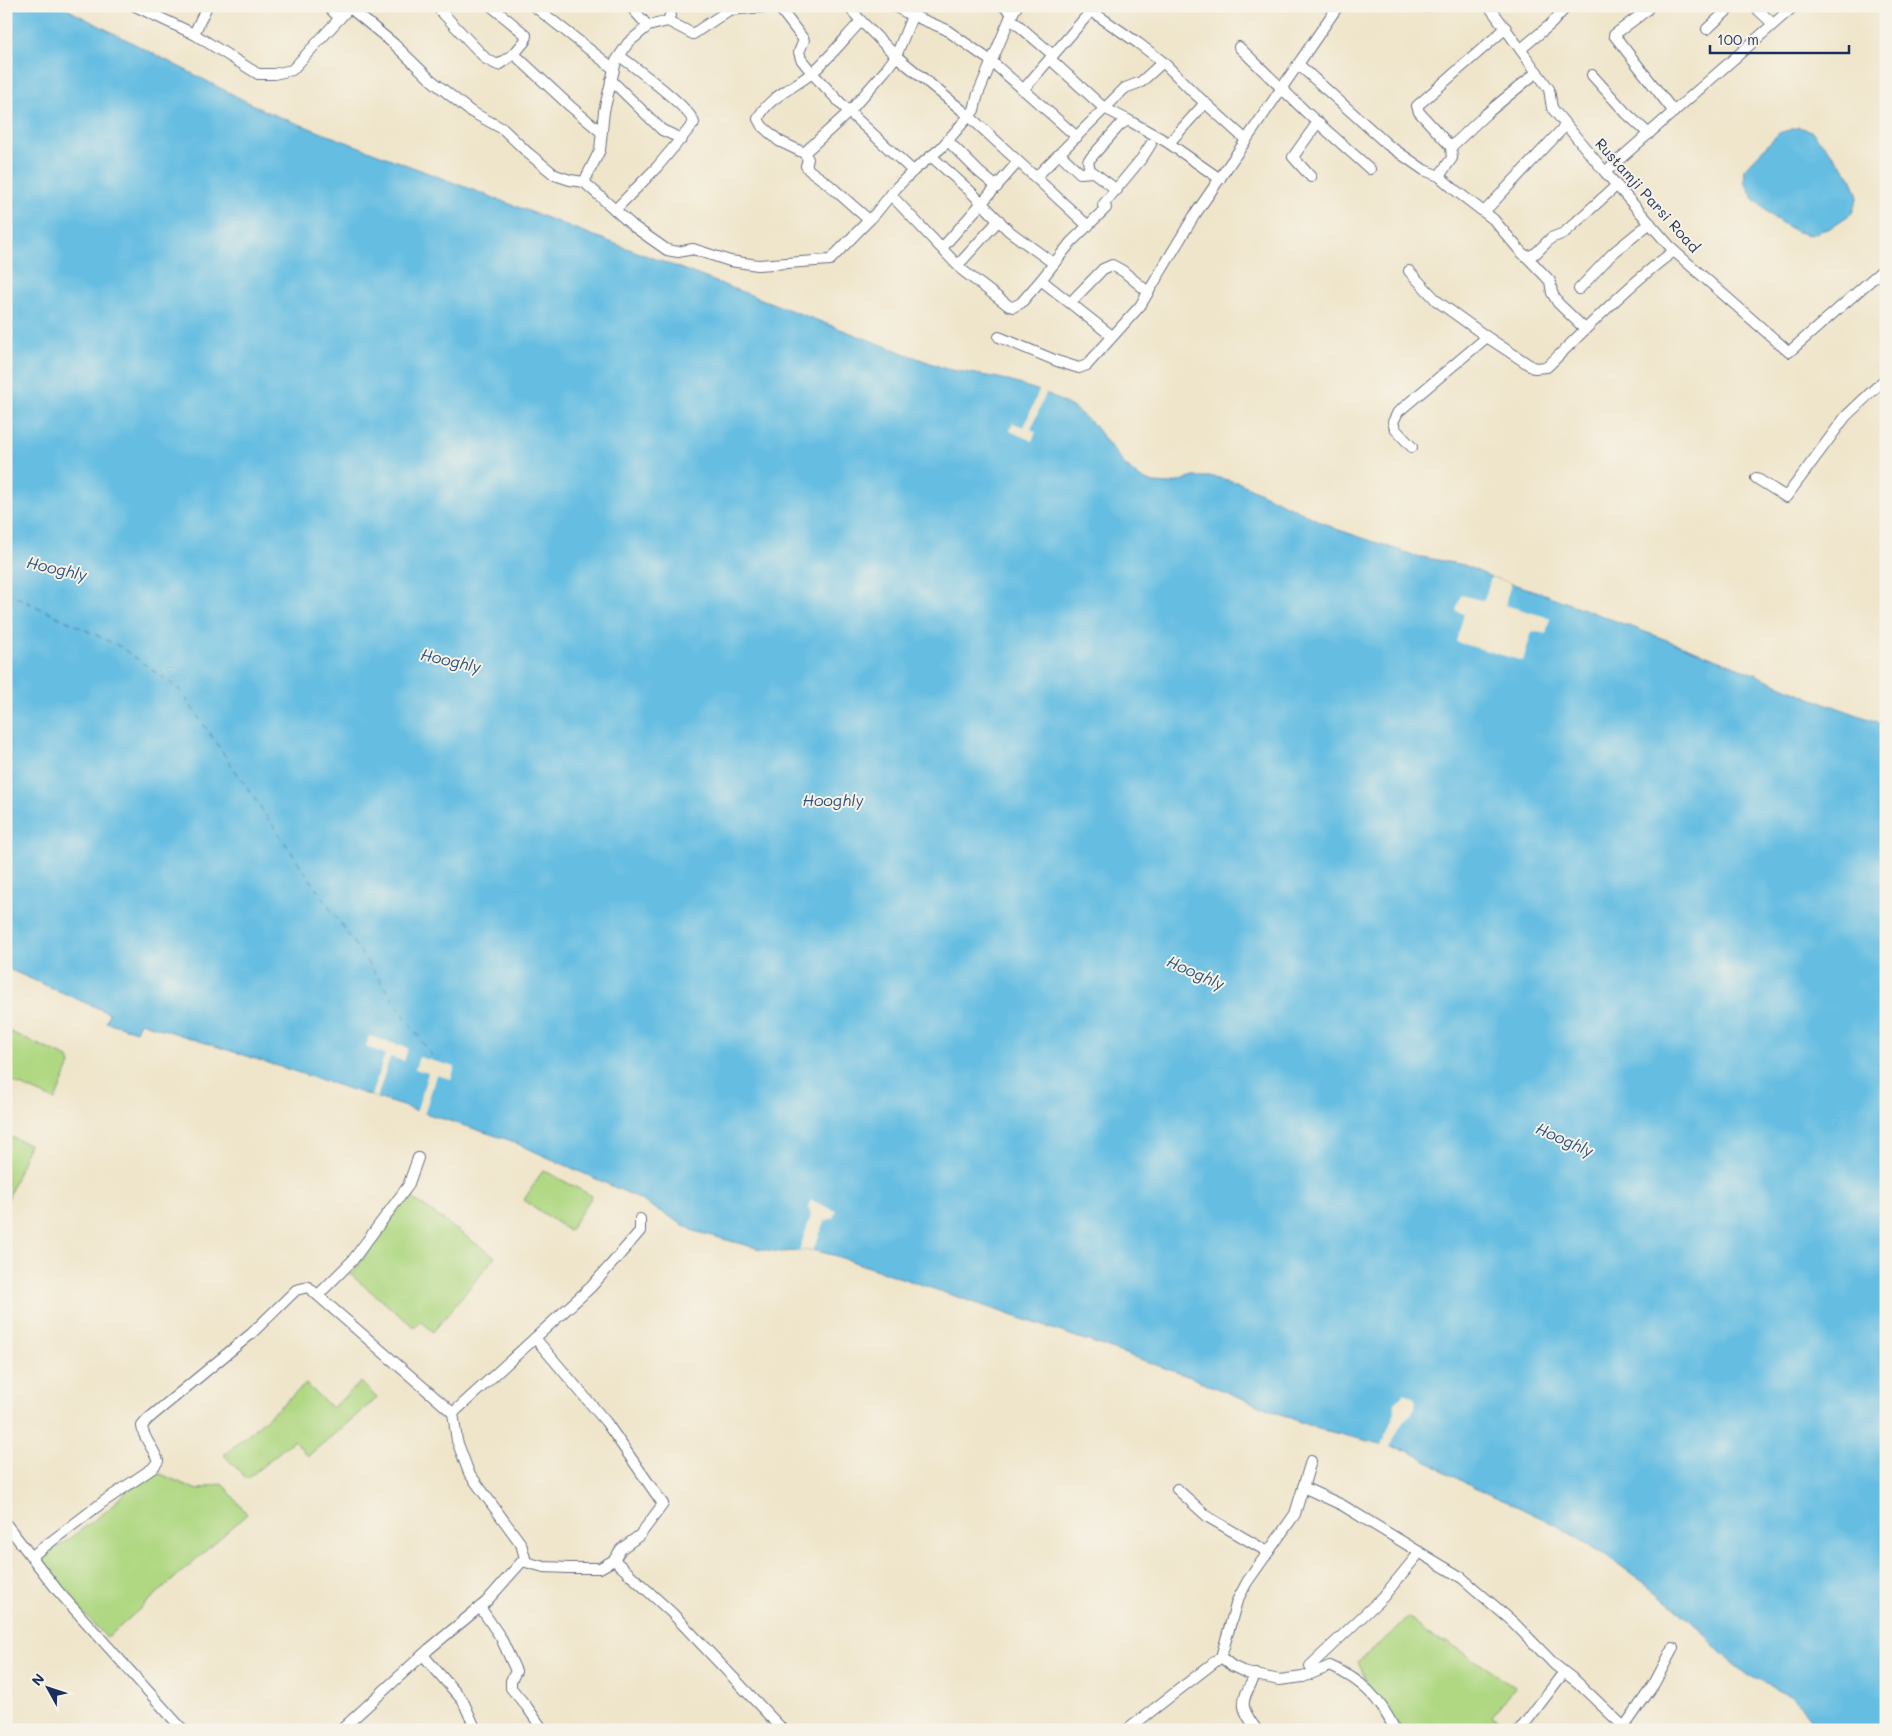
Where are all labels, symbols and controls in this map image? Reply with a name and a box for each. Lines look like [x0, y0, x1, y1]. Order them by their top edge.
scale bar [1710, 22, 1848, 54]
text: 100 m [1717, 29, 1759, 49]
street label: Rustamji Parsi Road [1591, 133, 1705, 257]
water label: Hooghly [25, 551, 90, 585]
water label: Hooghly [419, 643, 484, 677]
water label: Hooghly [802, 789, 864, 810]
water label: Hooghly [1164, 950, 1229, 994]
water label: Hooghly [1533, 1117, 1598, 1161]
north arrow [22, 1664, 72, 1714]
text: N [27, 1669, 48, 1690]

